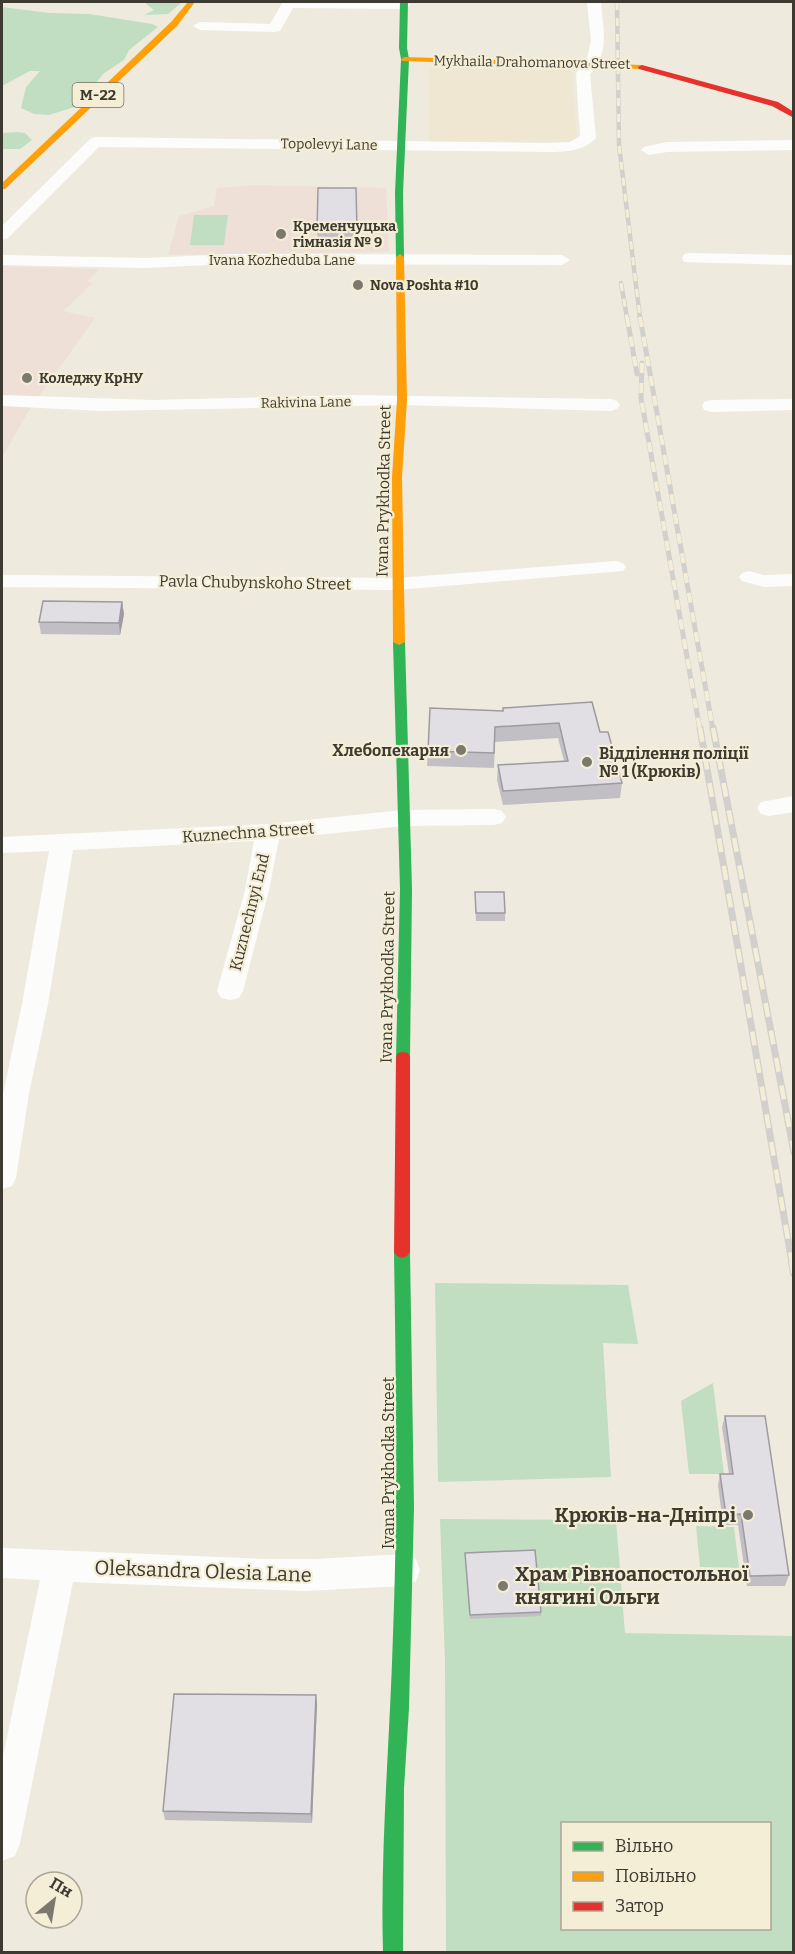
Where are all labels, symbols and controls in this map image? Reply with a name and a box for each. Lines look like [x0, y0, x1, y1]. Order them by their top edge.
street label: Mykhaila Drahomanova Street [434, 52, 630, 73]
road number: М-22 [72, 83, 124, 107]
street label: Topolevyi Lane [280, 135, 378, 154]
place label: Кременчуцька гімназія № 9 [293, 218, 396, 251]
marker: Кременчуцька гімназія № 9 [274, 227, 288, 241]
street label: Ivana Kozheduba Lane [209, 252, 355, 269]
place label: Nova Poshta #10 [370, 277, 479, 294]
marker: Nova Poshta #10 [351, 278, 365, 292]
place label: Коледжу КрНУ [39, 370, 143, 387]
marker: Коледжу КрНУ [20, 371, 34, 385]
street label: Rakivina Lane [260, 393, 352, 412]
street label: Ivana Prykhodka Street [372, 404, 395, 577]
street label: Pavla Chubynskoho Street [159, 571, 351, 594]
place label: Хлебопекарня [332, 741, 449, 760]
marker: Хлебопекарня [454, 743, 468, 757]
place label: Відділення поліції № 1 (Крюків) [599, 744, 750, 781]
marker: Відділення поліції № 1 (Крюків) [580, 755, 594, 769]
street label: Kuznechna Street [181, 818, 315, 847]
street label: Kuznechnyi End [226, 851, 273, 973]
street label: Ivana Prykhodka Street [376, 890, 399, 1063]
street label: Ivana Prykhodka Street [379, 1377, 398, 1549]
place label: Крюків-на-Дніпрі [554, 1503, 737, 1527]
marker: Крюків-на-Дніпрі [741, 1508, 755, 1522]
street label: Oleksandra Olesia Lane [94, 1555, 312, 1587]
place label: Храм Рівноапостольної княгині Ольги [515, 1562, 749, 1609]
marker: Храм Рівноапостольної княгині Ольги [496, 1579, 510, 1593]
legend [561, 1822, 771, 1930]
text: Вільно [615, 1835, 673, 1857]
text: Повільно [615, 1865, 696, 1887]
north arrow [24, 1870, 84, 1930]
text: Пн [46, 1873, 76, 1902]
text: Затор [615, 1895, 664, 1917]

